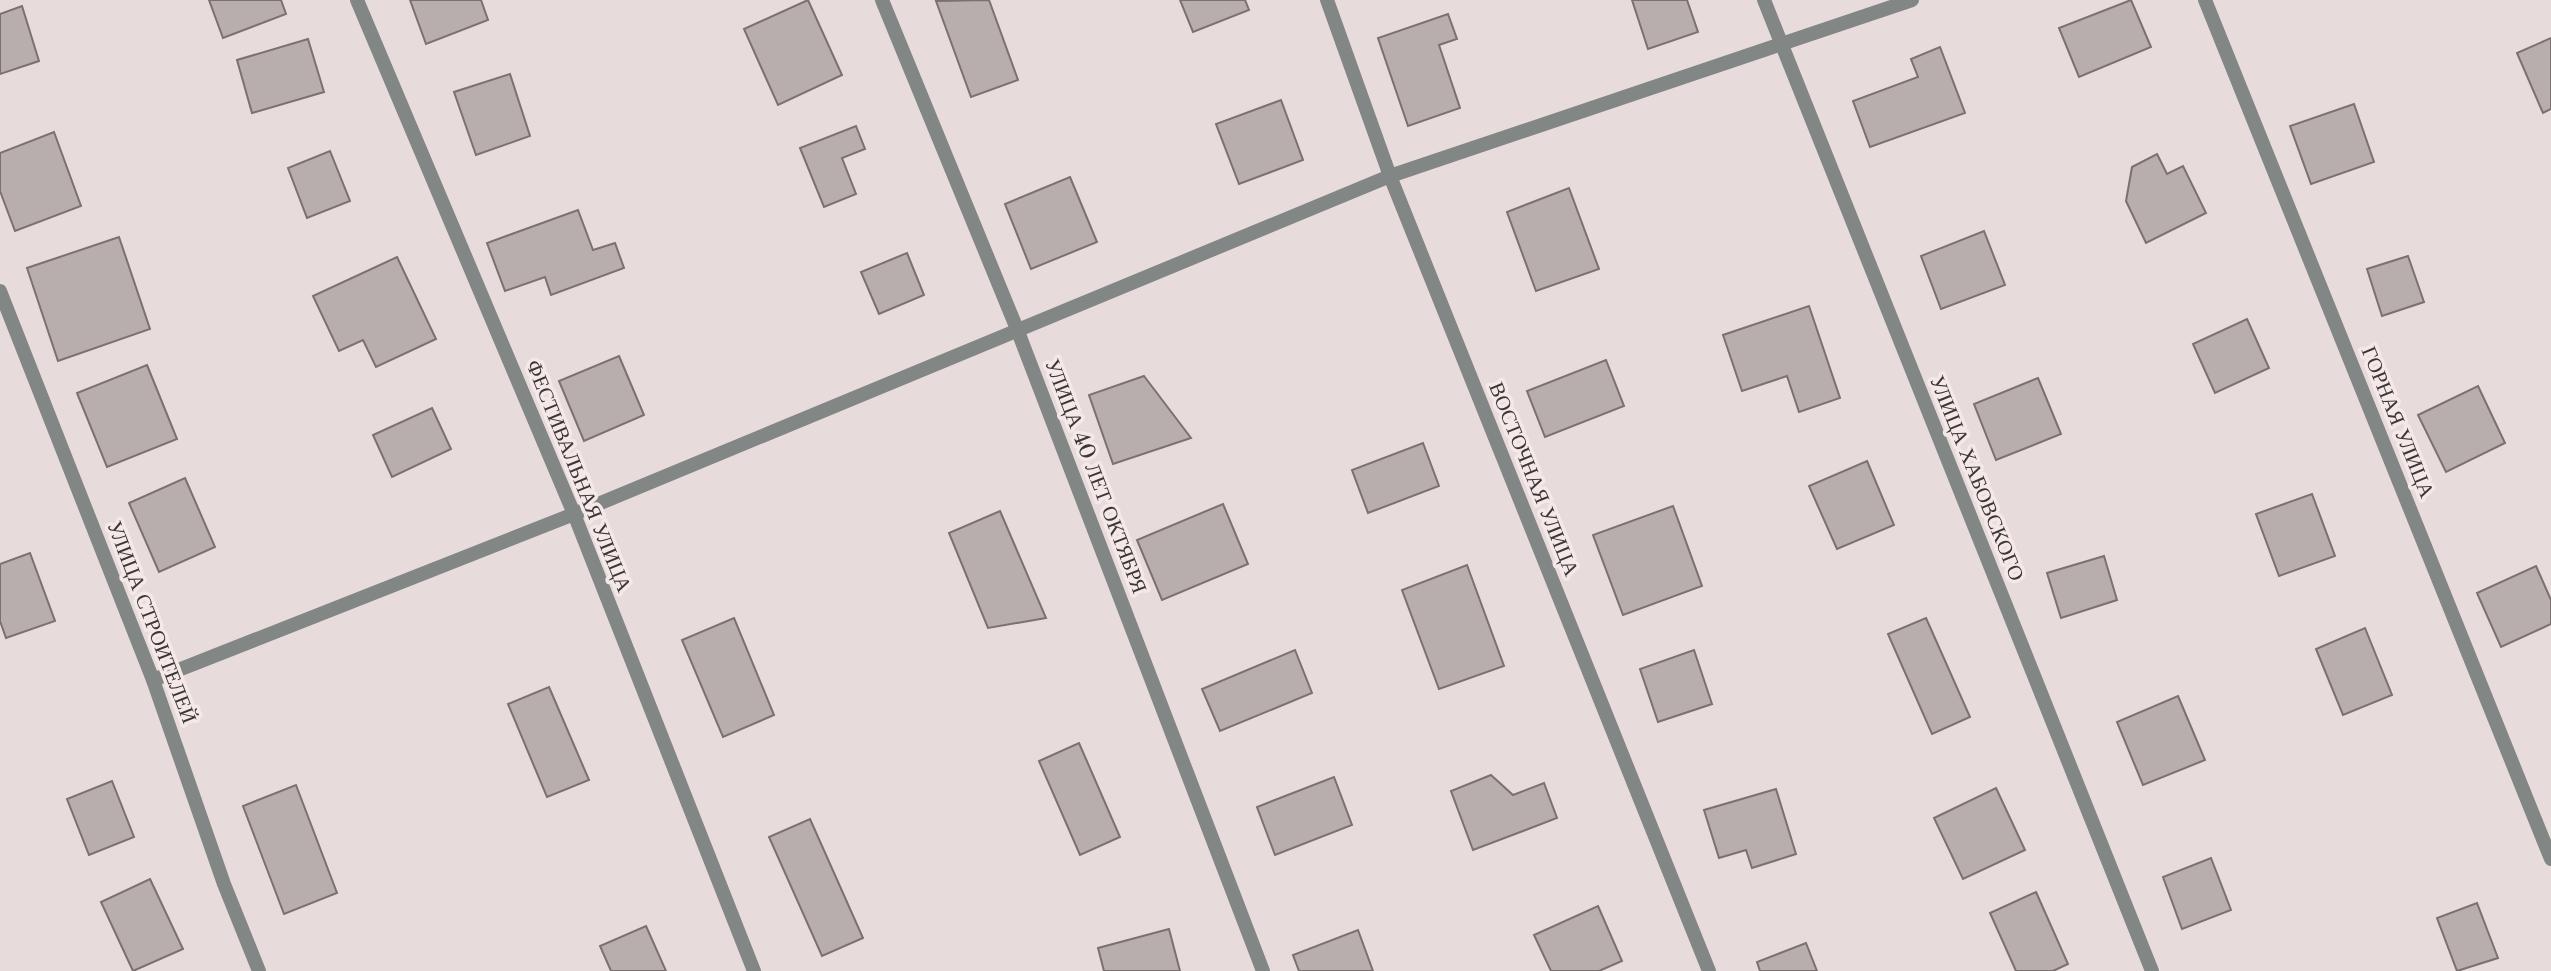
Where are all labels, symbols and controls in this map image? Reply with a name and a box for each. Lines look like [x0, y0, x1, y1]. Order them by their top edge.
street label: ГОРНАЯ УЛИЦА [2356, 342, 2441, 502]
street label: УЛИЦА 40 ЛЕТ ОКТЯБРЯ [1039, 355, 1153, 597]
street label: ФЕСТИВАЛЬНАЯ УЛИЦА [520, 356, 638, 597]
street label: УЛИЦА ХАБОВСКОГО [1924, 372, 2030, 584]
street label: ВОСТОЧНАЯ УЛИЦА [1483, 378, 1585, 581]
street label: УЛИЦА СТРОИТЕЛЕЙ [101, 517, 203, 727]

